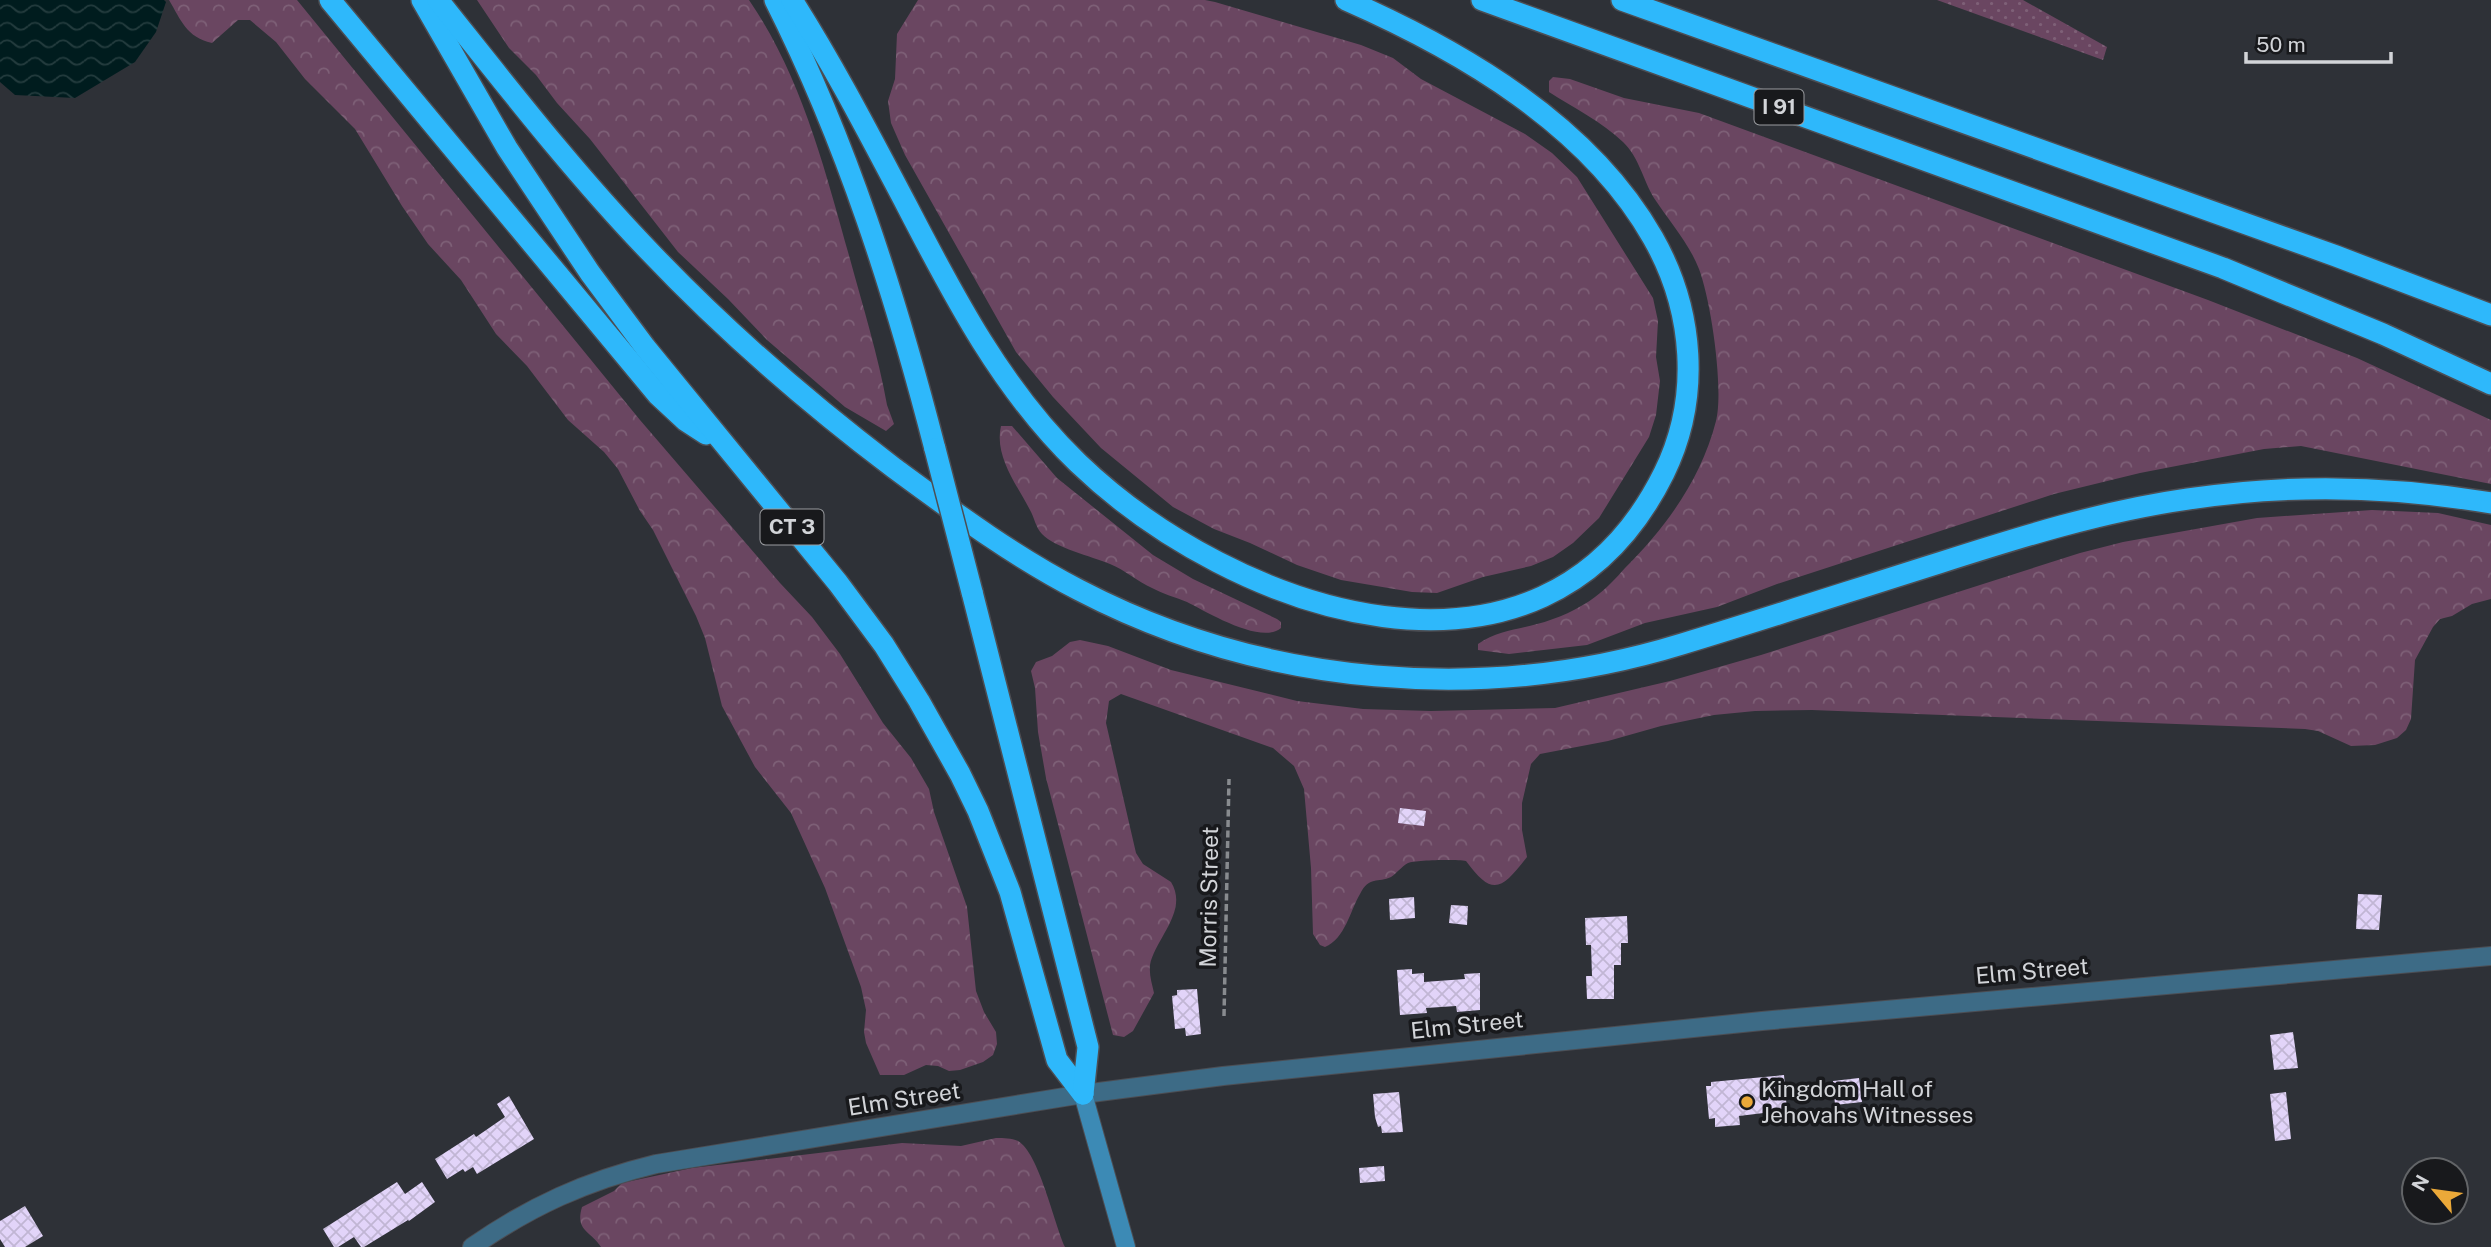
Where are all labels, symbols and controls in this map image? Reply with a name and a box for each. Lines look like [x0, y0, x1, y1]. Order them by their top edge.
scale bar [2246, 21, 2391, 65]
text: 50 m [2256, 32, 2306, 57]
road number: I 91 [1754, 90, 1803, 124]
road number: CT 3 [760, 510, 824, 544]
street label: Morris Street [1194, 826, 1223, 968]
street label: Elm Street [1974, 952, 2090, 989]
street label: Elm Street [1409, 1005, 1525, 1044]
place label: Kingdom Hall of Jehovahs Witnesses [1761, 1075, 1973, 1128]
street label: Elm Street [846, 1076, 962, 1121]
marker: Kingdom Hall of Jehovahs Witnesses [1739, 1094, 1755, 1110]
north arrow [2400, 1156, 2470, 1226]
text: N [2407, 1171, 2433, 1195]

